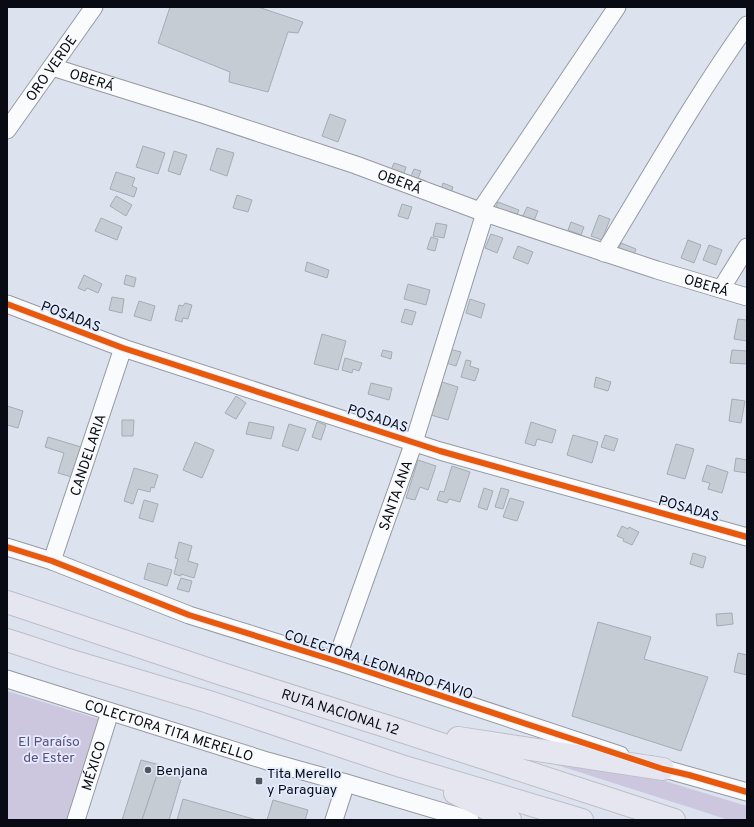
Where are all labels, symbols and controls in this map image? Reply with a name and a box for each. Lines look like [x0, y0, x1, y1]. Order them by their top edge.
street label: ORO VERDE [23, 33, 81, 105]
street label: OBERÁ [67, 66, 116, 96]
street label: OBERÁ [375, 167, 424, 199]
street label: OBERÁ [682, 272, 731, 301]
street label: POSADAS [38, 298, 103, 337]
street label: POSADAS [345, 402, 410, 437]
street label: CANDELARIA [67, 412, 110, 498]
street label: SANTA ANA [376, 458, 417, 533]
street label: POSADAS [656, 493, 721, 526]
street label: COLECTORA LEONARDO FAVIO [282, 627, 475, 704]
street label: RUTA NACIONAL 12 [279, 686, 401, 740]
street label: COLECTORA TITA MERELLO [82, 697, 255, 766]
park label: El Paraíso de Ester [18, 734, 80, 767]
street label: MÉXICO [79, 739, 110, 793]
place label: Benjana [156, 763, 208, 780]
marker: Benjana [143, 765, 153, 775]
place label: Tita Merello y Paraguay [267, 766, 341, 799]
marker: Tita Merello y Paraguay [254, 776, 264, 786]

